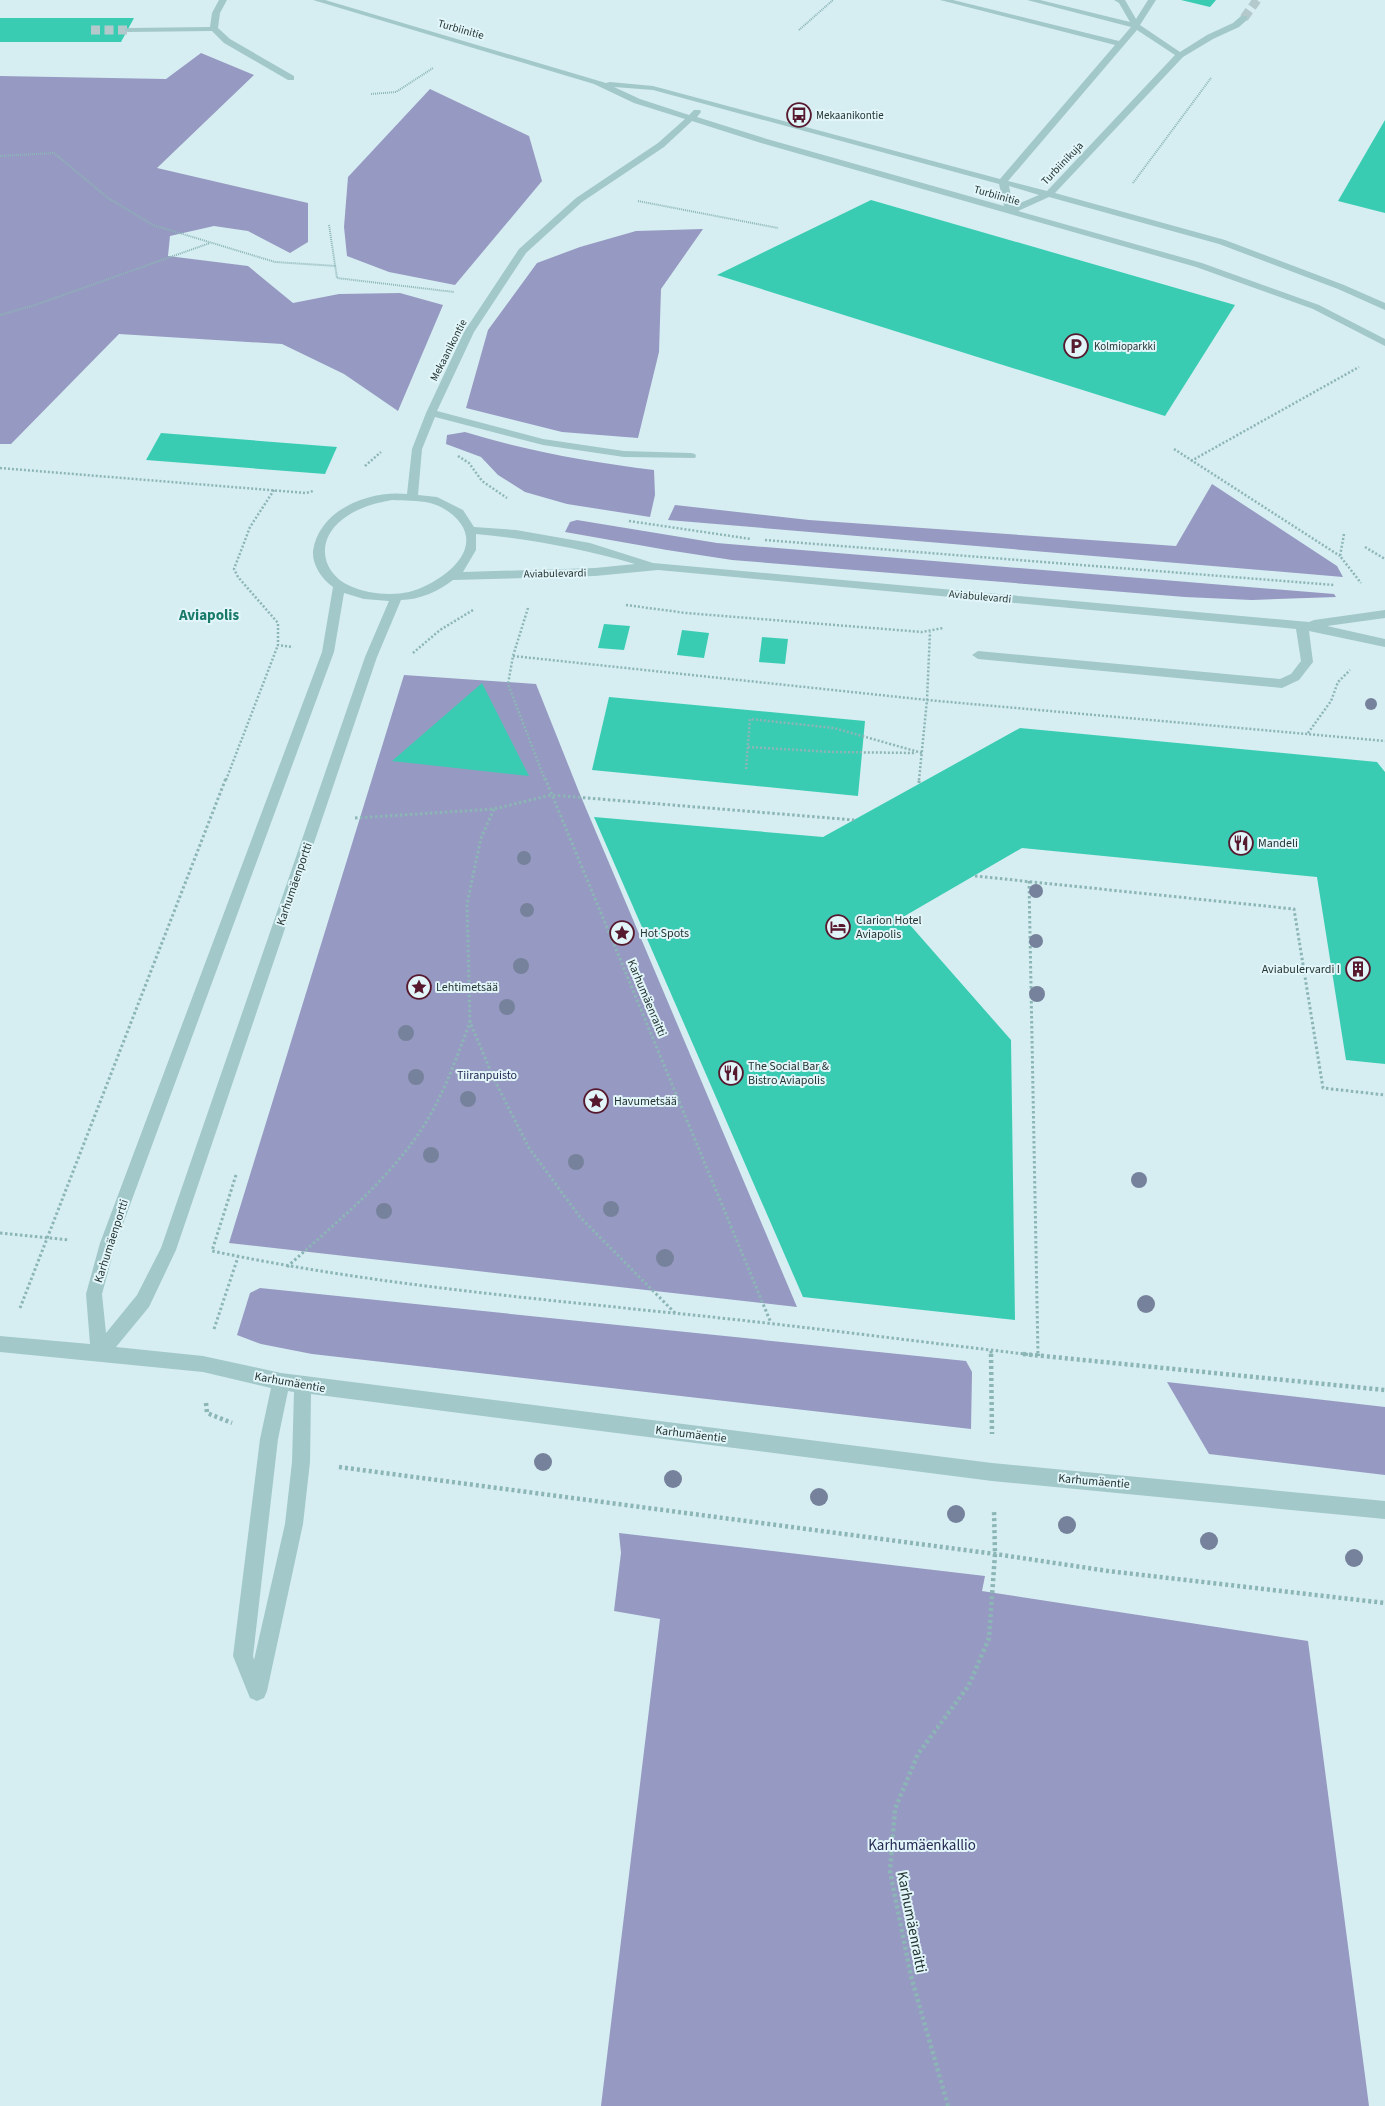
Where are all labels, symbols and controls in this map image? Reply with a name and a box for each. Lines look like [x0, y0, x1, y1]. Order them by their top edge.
street label: Turbiinitie [436, 16, 486, 43]
bus stop icon: Mekaanikontie [786, 102, 812, 128]
place label: Mekaanikontie [816, 108, 884, 123]
street label: Turbiinikuja [1038, 138, 1087, 188]
street label: Turbiinitie [972, 182, 1022, 209]
street label: Mekaanikontie [426, 316, 471, 384]
parking icon: Kolmioparkki [1063, 333, 1089, 359]
place label: Kolmioparkki [1094, 339, 1156, 354]
street label: Aviabulevardi [524, 565, 586, 582]
street label: Aviabulevardi [948, 586, 1012, 607]
district label: Aviapolis [178, 605, 239, 626]
restaurant icon: Mandeli [1228, 830, 1254, 856]
place label: Mandeli [1258, 835, 1298, 852]
street label: Karhumäenportti [272, 840, 317, 928]
place label: Clarion Hotel Aviapolis [856, 912, 922, 943]
hotel icon: Clarion Hotel Aviapolis [825, 914, 851, 940]
place icon: Hot Spots [609, 920, 635, 946]
place label: Hot Spots [640, 925, 689, 942]
building icon: Aviabulervardi I [1345, 956, 1371, 982]
street label: Karhumäenraitti [623, 957, 670, 1039]
place label: Aviabulervardi I [1262, 961, 1340, 978]
place icon: Lehtimetsää [406, 974, 432, 1000]
place label: Lehtimetsää [436, 979, 498, 996]
place label: The Social Bar & Bistro Aviapolis [748, 1058, 830, 1089]
restaurant icon: The Social Bar & Bistro Aviapolis [718, 1060, 744, 1086]
park label: Tiiranpuisto [457, 1067, 517, 1084]
place icon: Havumetsää [583, 1088, 609, 1114]
place label: Havumetsää [614, 1093, 677, 1110]
street label: Karhumäenportti [90, 1197, 133, 1285]
street label: Karhumäentie [253, 1368, 327, 1397]
street label: Karhumäentie [654, 1422, 728, 1447]
street label: Karhumäentie [1058, 1470, 1130, 1493]
park label: Karhumäenkallio [868, 1835, 976, 1856]
street label: Karhumäenraitti [891, 1870, 932, 1975]

